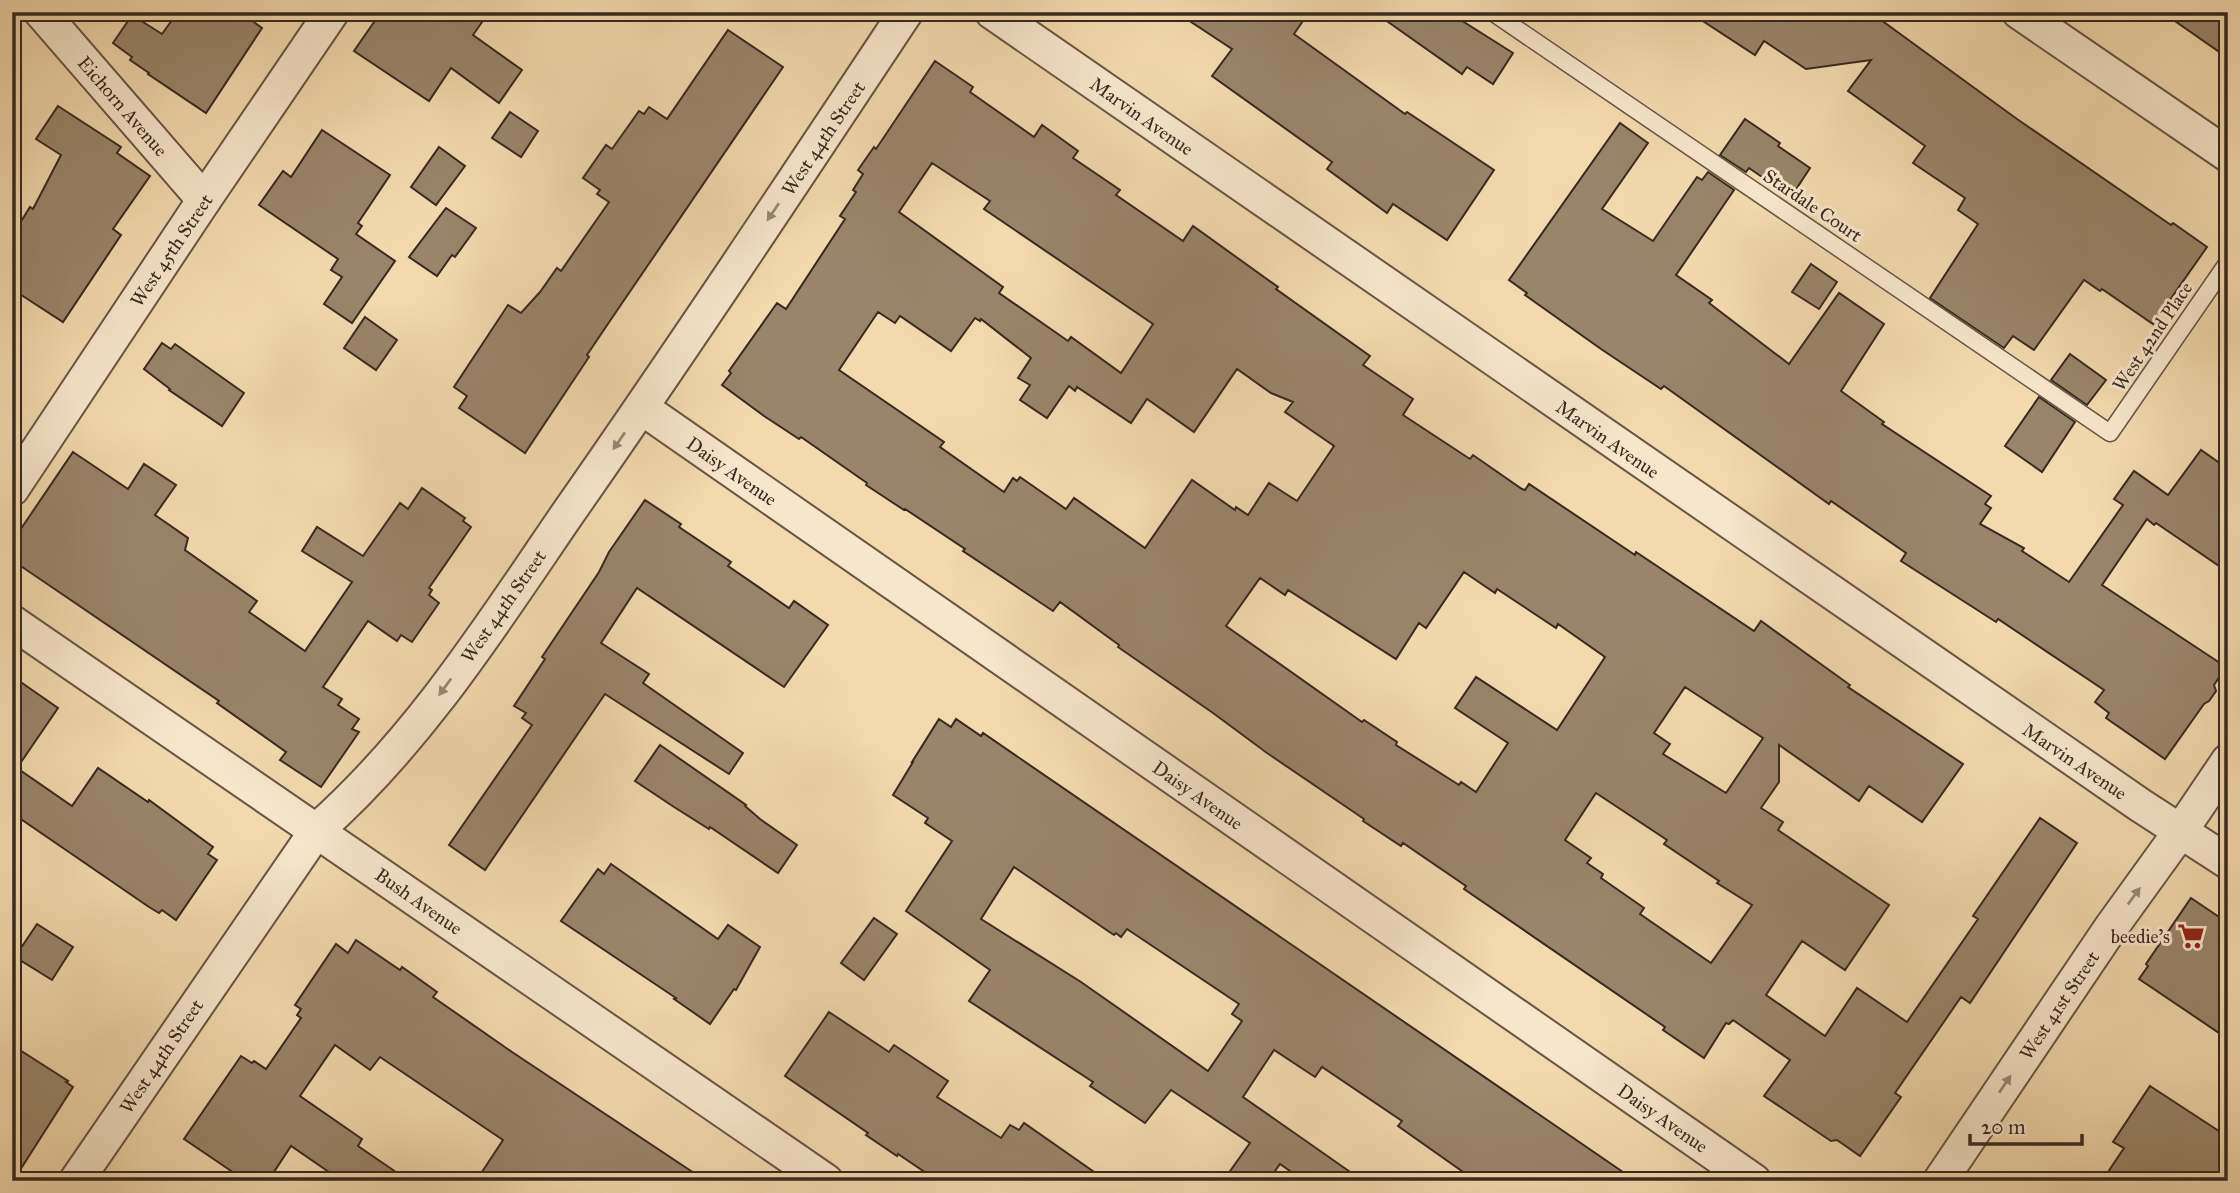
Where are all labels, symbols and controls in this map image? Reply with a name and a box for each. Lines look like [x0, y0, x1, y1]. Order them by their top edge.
street label: Eichorn Avenue [73, 51, 173, 161]
street label: Marvin Avenue [1086, 72, 1198, 161]
street label: West 44th Street [777, 77, 870, 200]
street label: Stardale Court [1759, 164, 1867, 247]
street label: West 45th Street [125, 189, 218, 311]
one-way arrow [767, 202, 780, 221]
street label: West 42nd Place [2107, 277, 2197, 395]
street label: Marvin Avenue [1552, 395, 1664, 484]
one-way arrow [612, 432, 626, 450]
street label: Daisy Avenue [682, 432, 781, 511]
street label: West 44th Street [456, 545, 551, 667]
one-way arrow [439, 678, 453, 696]
street label: Marvin Avenue [2018, 718, 2131, 805]
street label: Daisy Avenue [1148, 756, 1247, 835]
street label: Bush Avenue [371, 863, 467, 940]
one-way arrow [2127, 887, 2141, 905]
supermarket icon: beedie's [2176, 921, 2206, 951]
place label: beedie's [2111, 925, 2170, 948]
street label: West 41st Street [2015, 946, 2104, 1064]
street label: West 44th Street [115, 995, 208, 1118]
one-way arrow [1998, 1074, 2011, 1093]
street label: Daisy Avenue [1613, 1079, 1712, 1158]
scale bar [1970, 1102, 2082, 1146]
text: 20 m [1981, 1114, 2026, 1140]

